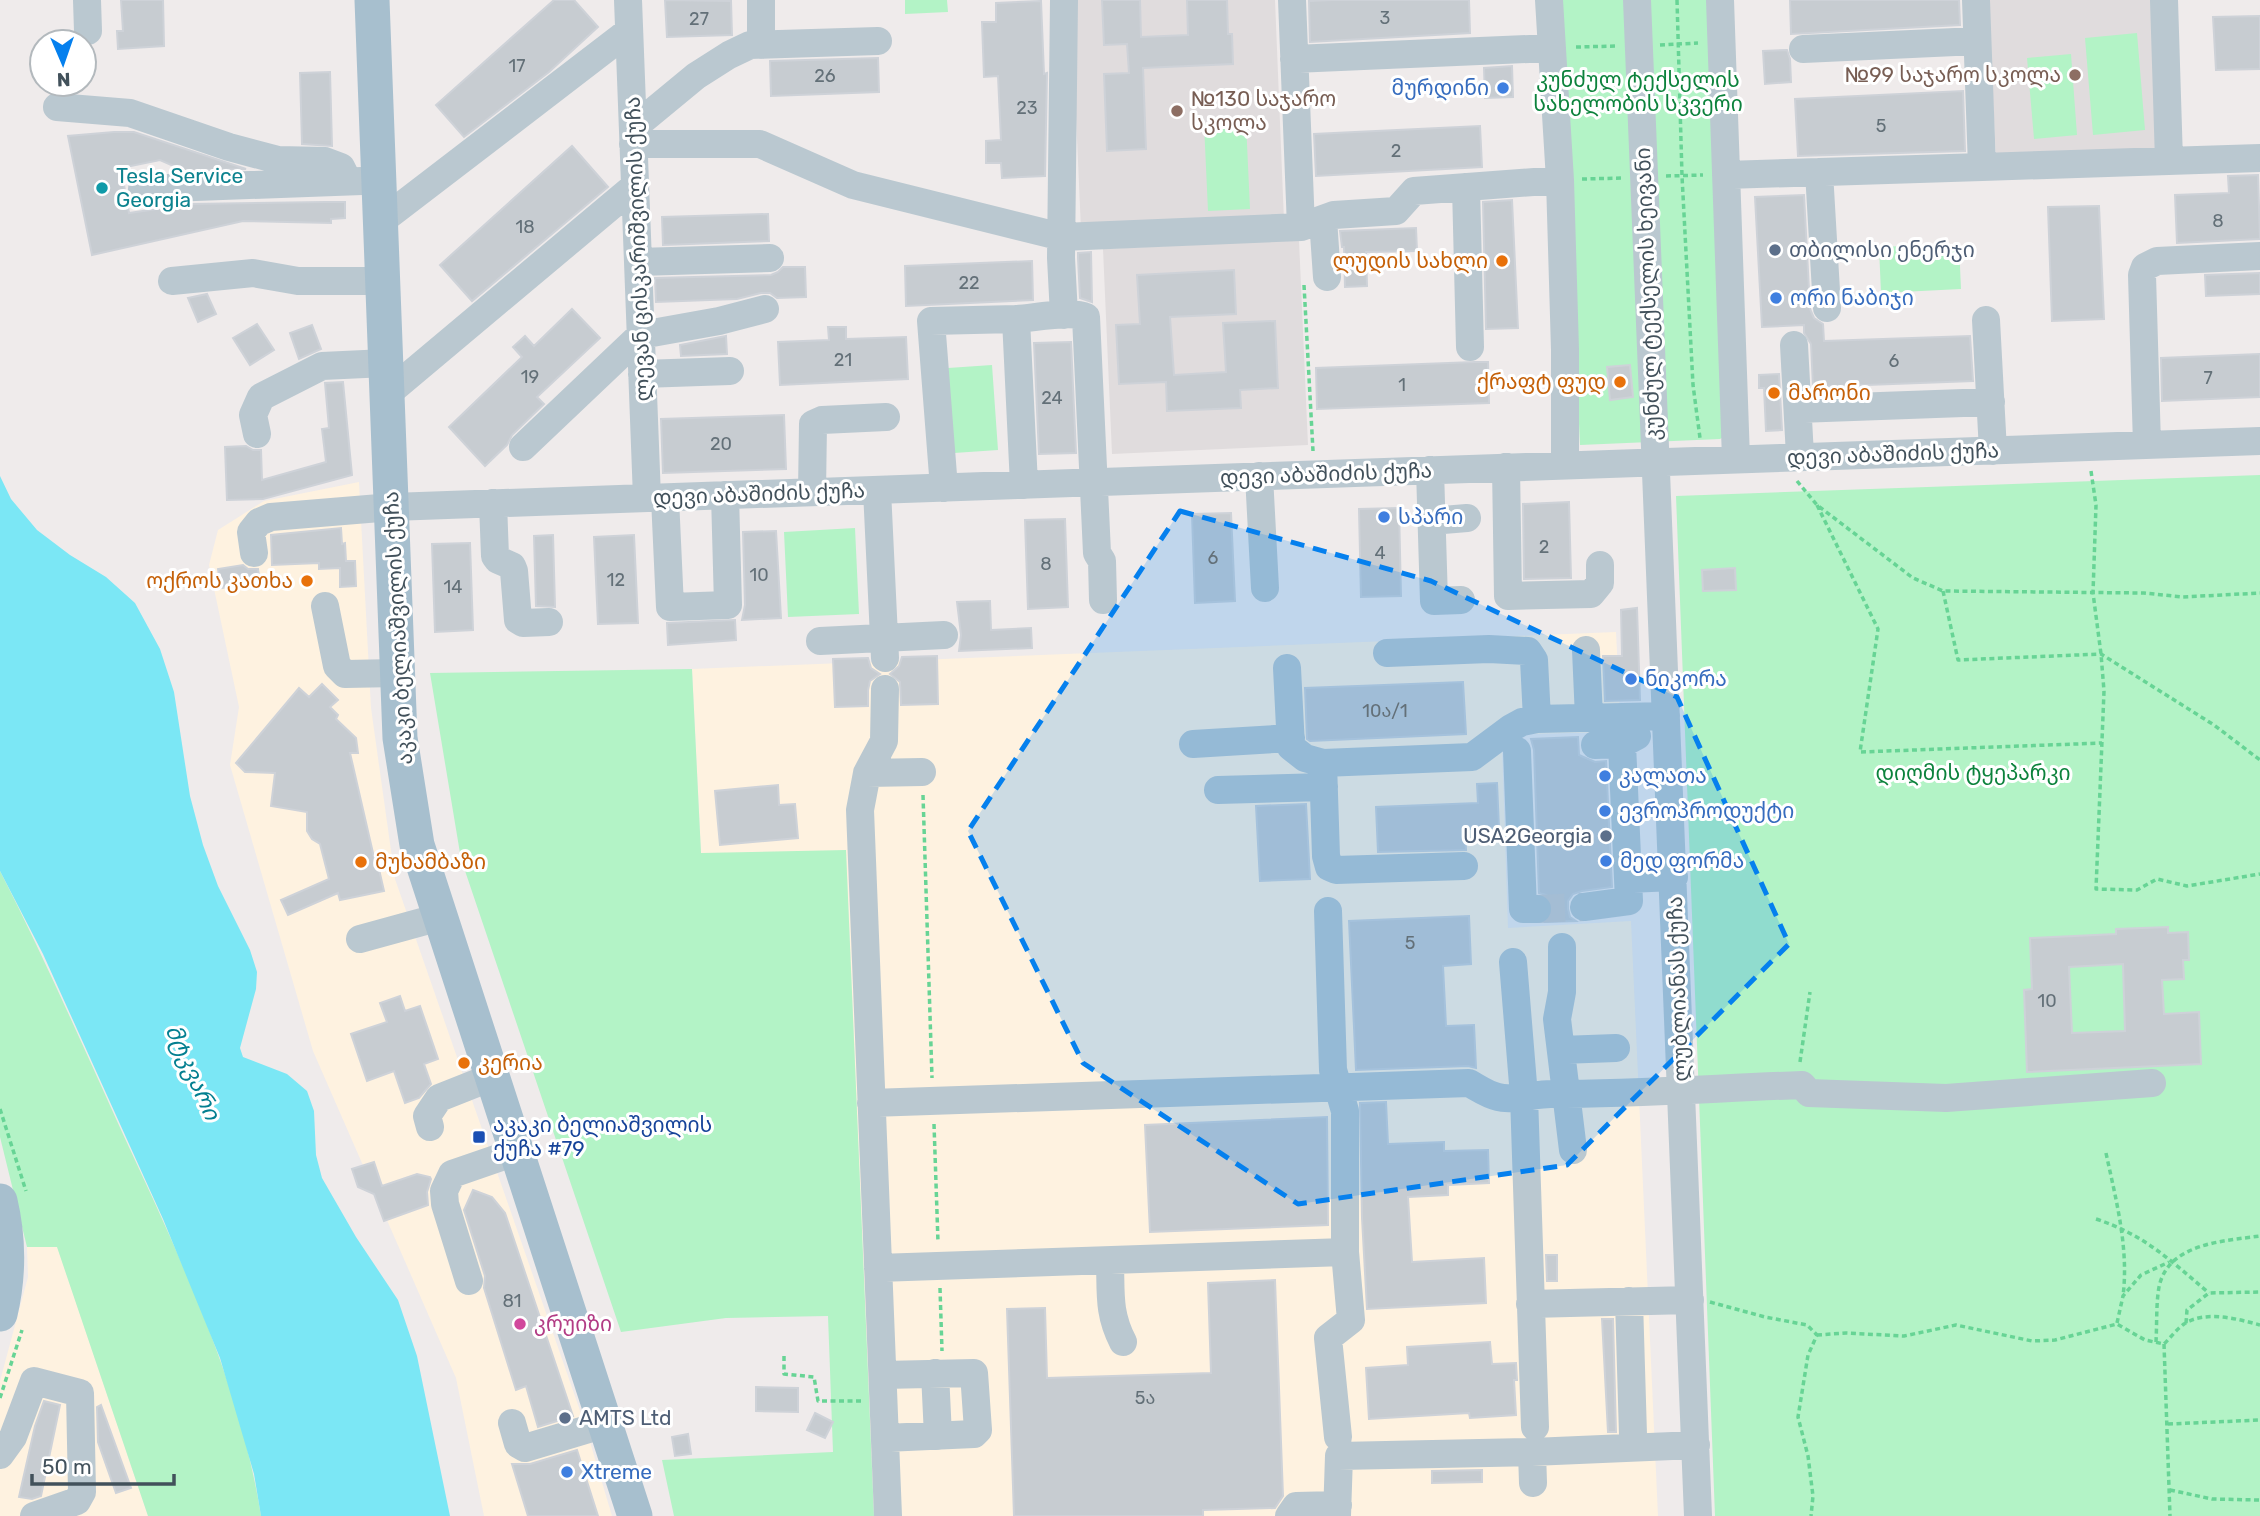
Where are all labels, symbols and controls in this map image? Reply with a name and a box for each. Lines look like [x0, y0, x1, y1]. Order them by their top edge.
house number: 3 [1380, 7, 1390, 29]
house number: 27 [689, 8, 709, 30]
north arrow [28, 28, 98, 98]
house number: 17 [509, 55, 525, 77]
place label: №99 საჯარო სკოლა [1845, 62, 2061, 88]
house number: 26 [814, 65, 836, 87]
park label: კუნძულ ტექსელის სახელობის სკვერი [1533, 67, 1743, 117]
marker: №99 საჯარო სკოლა [2067, 67, 2083, 83]
text: N [56, 68, 71, 91]
place label: მურდინი [1391, 75, 1489, 101]
marker: მურდინი [1495, 80, 1511, 96]
place label: №130 საჯარო სკოლა [1191, 86, 1336, 136]
street label: ლევან ცისკარიშვილის ქუჩა [620, 96, 656, 402]
house number: 23 [1016, 97, 1038, 119]
marker: №130 საჯარო სკოლა [1169, 103, 1185, 119]
house number: 5 [1876, 115, 1886, 137]
house number: 2 [1391, 140, 1401, 162]
street label: კუნძულ ტექსელის ხეივანი [1630, 147, 1666, 441]
place label: Tesla Service Georgia [116, 163, 243, 212]
marker: Tesla Service Georgia [94, 180, 110, 196]
house number: 8 [2212, 210, 2224, 232]
house number: 18 [515, 216, 535, 238]
place label: თბილისი ენერჯი [1789, 237, 1975, 263]
marker: თბილისი ენერჯი [1767, 242, 1783, 258]
place label: ლუდის სახლი [1332, 248, 1488, 274]
marker: ლუდის სახლი [1494, 253, 1510, 269]
house number: 22 [958, 272, 980, 294]
place label: ორი ნაბიჯი [1790, 285, 1914, 310]
marker: ორი ნაბიჯი [1768, 290, 1784, 306]
house number: 21 [834, 349, 852, 371]
house number: 6 [1889, 350, 1900, 372]
house number: 19 [521, 366, 539, 388]
house number: 7 [2203, 367, 2213, 389]
place label: ქრაფტ ფუდ [1477, 369, 1606, 395]
house number: 1 [1398, 374, 1406, 396]
marker: ქრაფტ ფუდ [1612, 374, 1628, 390]
place label: მარონი [1788, 380, 1871, 405]
marker: მარონი [1766, 385, 1782, 401]
house number: 24 [1041, 387, 1063, 409]
house number: 20 [710, 433, 732, 455]
street label: დევი აბაშიძის ქუჩა [1787, 437, 1999, 471]
street label: დევი აბაშიძის ქუჩა [1220, 457, 1432, 491]
street label: დევი აბაშიძის ქუჩა [653, 477, 865, 511]
street label: აკაკი ბელიაშვილის ქუჩა [378, 491, 418, 765]
place label: სპარი [1398, 504, 1463, 529]
marker: სპარი [1376, 509, 1392, 525]
house number: 2 [1539, 536, 1549, 558]
house number: 4 [1374, 542, 1386, 564]
house number: 6 [1208, 547, 1219, 569]
house number: 8 [1040, 553, 1052, 575]
house number: 10 [749, 564, 769, 586]
place label: ოქროს კათხა [146, 568, 293, 593]
house number: 12 [607, 569, 625, 591]
marker: ოქროს კათხა [299, 573, 315, 589]
house number: 14 [444, 576, 462, 598]
place label: ნიკორა [1645, 666, 1727, 691]
marker: ნიკორა [1623, 671, 1639, 687]
house number: 10ა/1 [1362, 700, 1408, 722]
park label: დიღმის ტყეპარკი [1875, 760, 2071, 786]
place label: კალათა [1619, 763, 1707, 789]
marker: კალათა [1597, 768, 1613, 784]
place label: ევროპროდუქტი [1619, 798, 1794, 824]
marker: ევროპროდუქტი [1597, 803, 1613, 819]
place label: USA2Georgia [1463, 823, 1592, 848]
marker: USA2Georgia [1598, 828, 1614, 844]
place label: მედ ფორმა [1620, 848, 1744, 874]
place label: მუხამბაზი [375, 849, 486, 874]
marker: მედ ფორმა [1598, 853, 1614, 869]
marker: მუხამბაზი [353, 854, 369, 870]
street label: ლუბლიანას ქუჩა [1662, 896, 1694, 1082]
house number: 5 [1405, 932, 1415, 954]
house number: 10 [2037, 990, 2057, 1012]
water label: მტკვარი [160, 1020, 227, 1125]
place label: კერია [478, 1050, 543, 1075]
marker: კერია [456, 1055, 472, 1071]
place label: აკაკი ბელიაშვილის ქუჩა #79 [493, 1112, 712, 1161]
marker: აკაკი ბელიაშვილის ქუჩა #79 [471, 1129, 487, 1145]
house number: 81 [502, 1290, 522, 1312]
place label: კრუიზი [534, 1311, 612, 1336]
marker: კრუიზი [512, 1316, 528, 1332]
house number: 5ა [1135, 1387, 1155, 1409]
place label: AMTS Ltd [579, 1405, 672, 1430]
marker: AMTS Ltd [557, 1410, 573, 1426]
scale bar [32, 1442, 173, 1486]
text: 50 m [42, 1454, 92, 1479]
place label: Xtreme [581, 1459, 652, 1484]
marker: Xtreme [559, 1464, 575, 1480]

